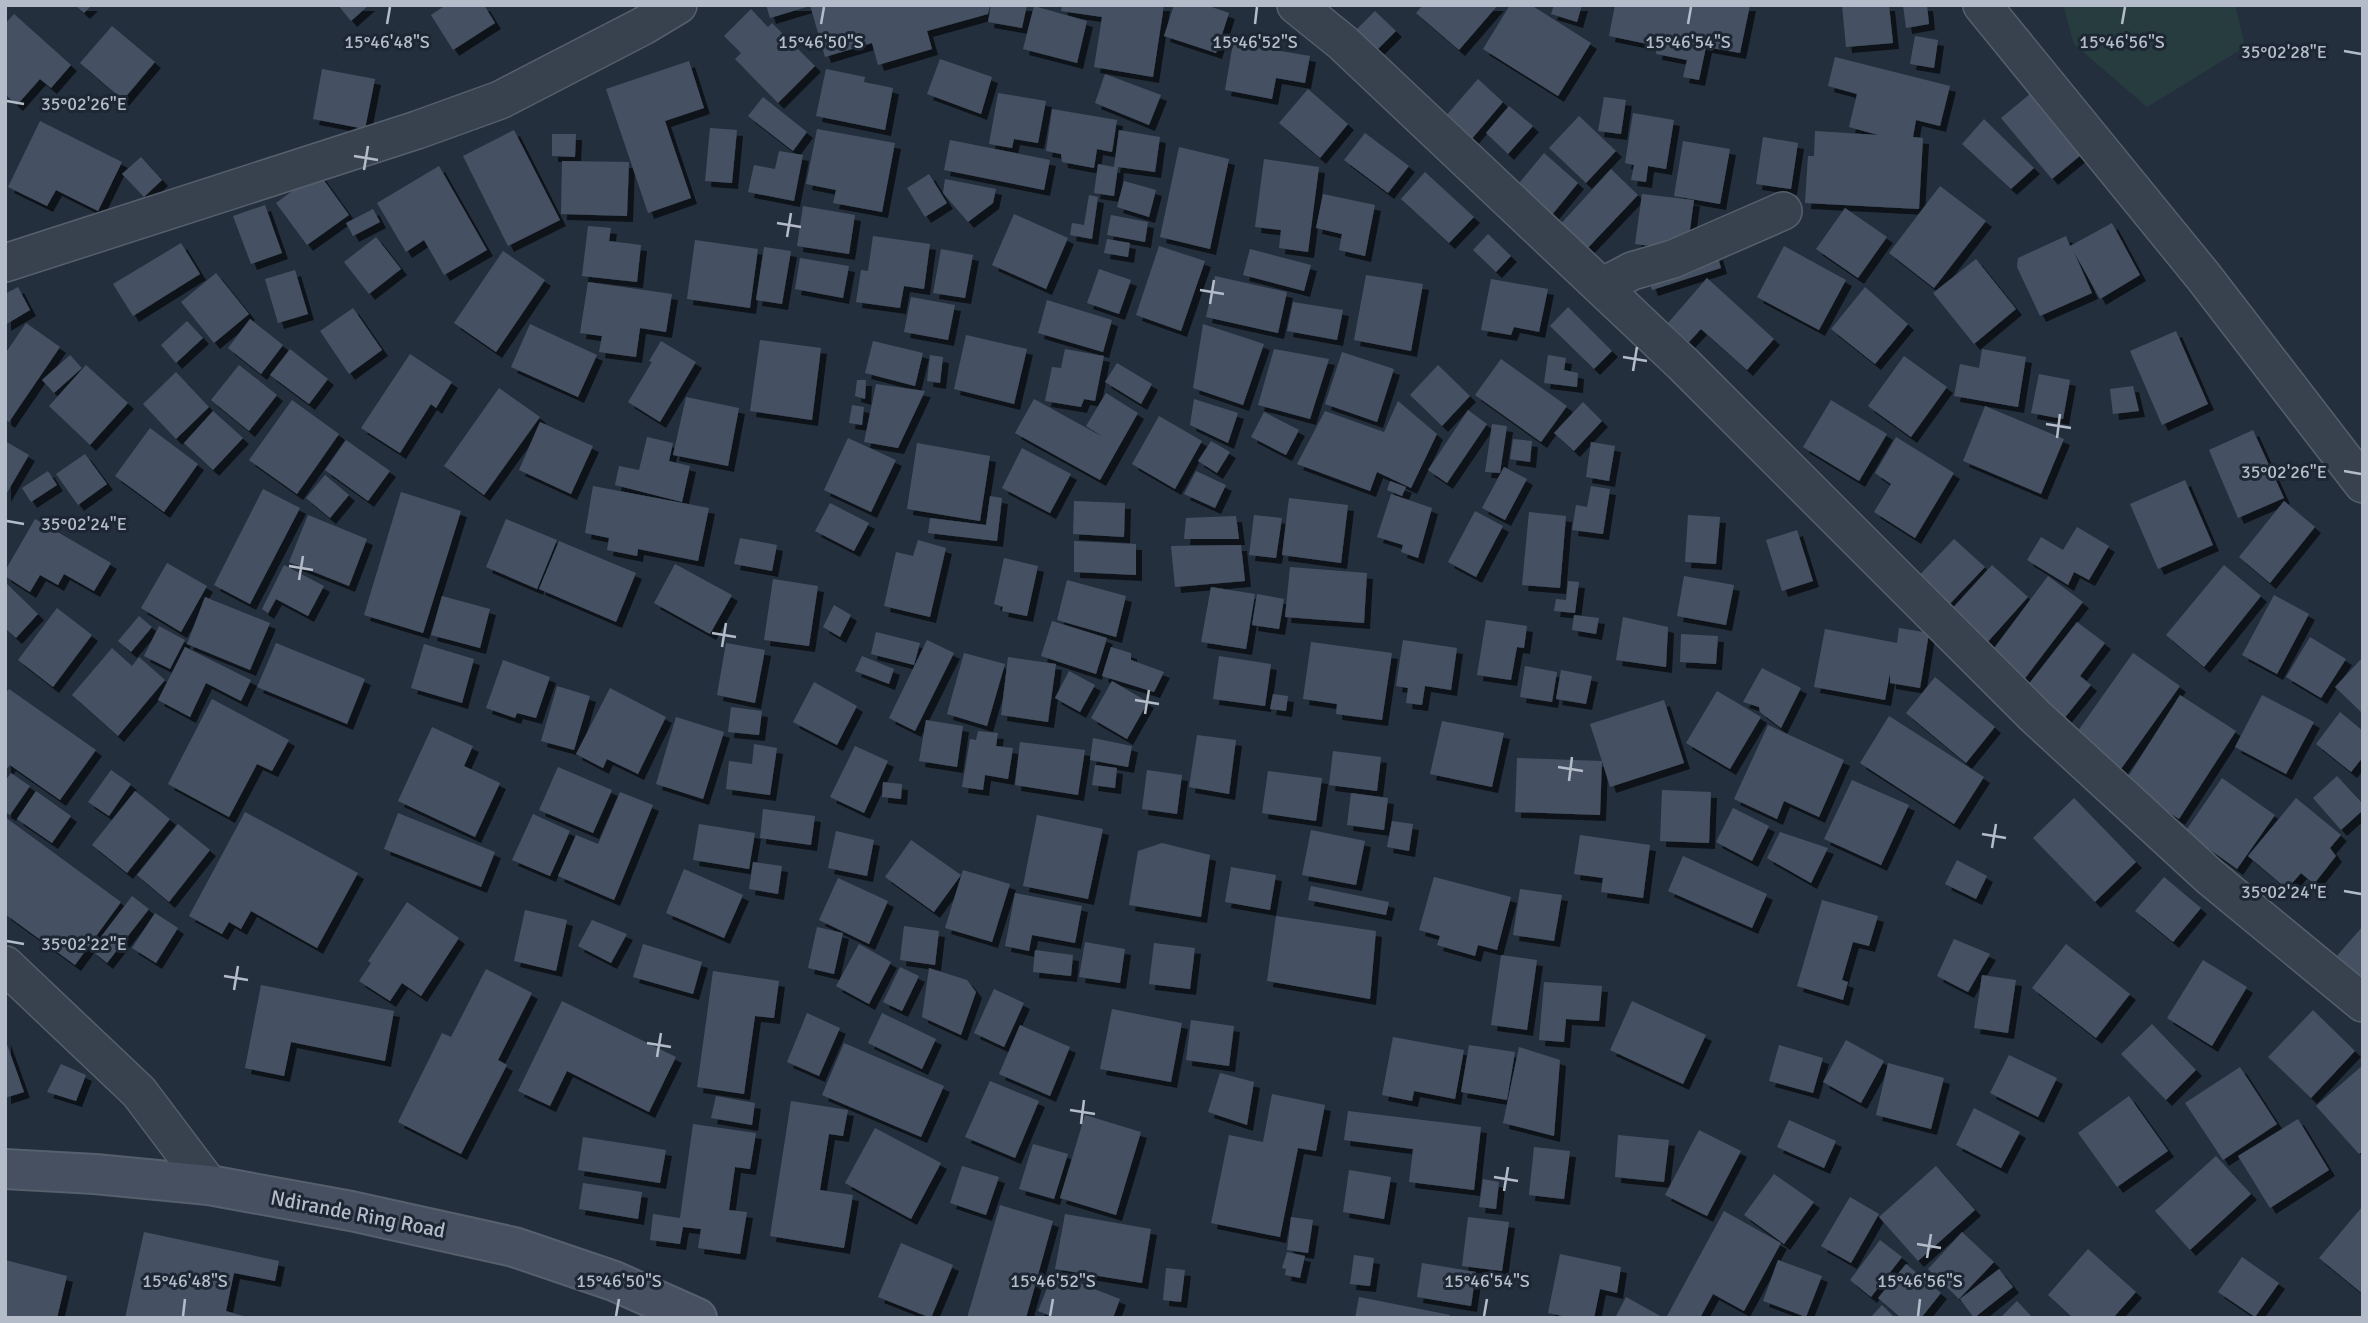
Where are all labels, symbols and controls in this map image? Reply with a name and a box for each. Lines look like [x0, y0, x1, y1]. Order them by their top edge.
text: 15°46'48"S [344, 31, 430, 53]
text: 15°46'50"S [778, 31, 864, 53]
text: 15°46'52"S [1212, 31, 1298, 53]
text: 15°46'54"S [1645, 31, 1731, 53]
text: 15°46'56"S [2079, 31, 2165, 53]
text: 35°02'28"E [2241, 41, 2327, 63]
text: 35°02'26"E [41, 93, 127, 115]
text: 35°02'26"E [2241, 461, 2327, 483]
text: 35°02'24"E [41, 513, 127, 535]
text: 35°02'24"E [2241, 881, 2327, 903]
text: 35°02'22"E [41, 933, 127, 955]
street label: Ndirande Ring Road [268, 1184, 448, 1244]
text: 15°46'48"S [142, 1270, 228, 1292]
text: 15°46'50"S [576, 1270, 662, 1292]
text: 15°46'52"S [1010, 1270, 1096, 1292]
text: 15°46'54"S [1444, 1270, 1530, 1292]
text: 15°46'56"S [1877, 1270, 1963, 1292]

